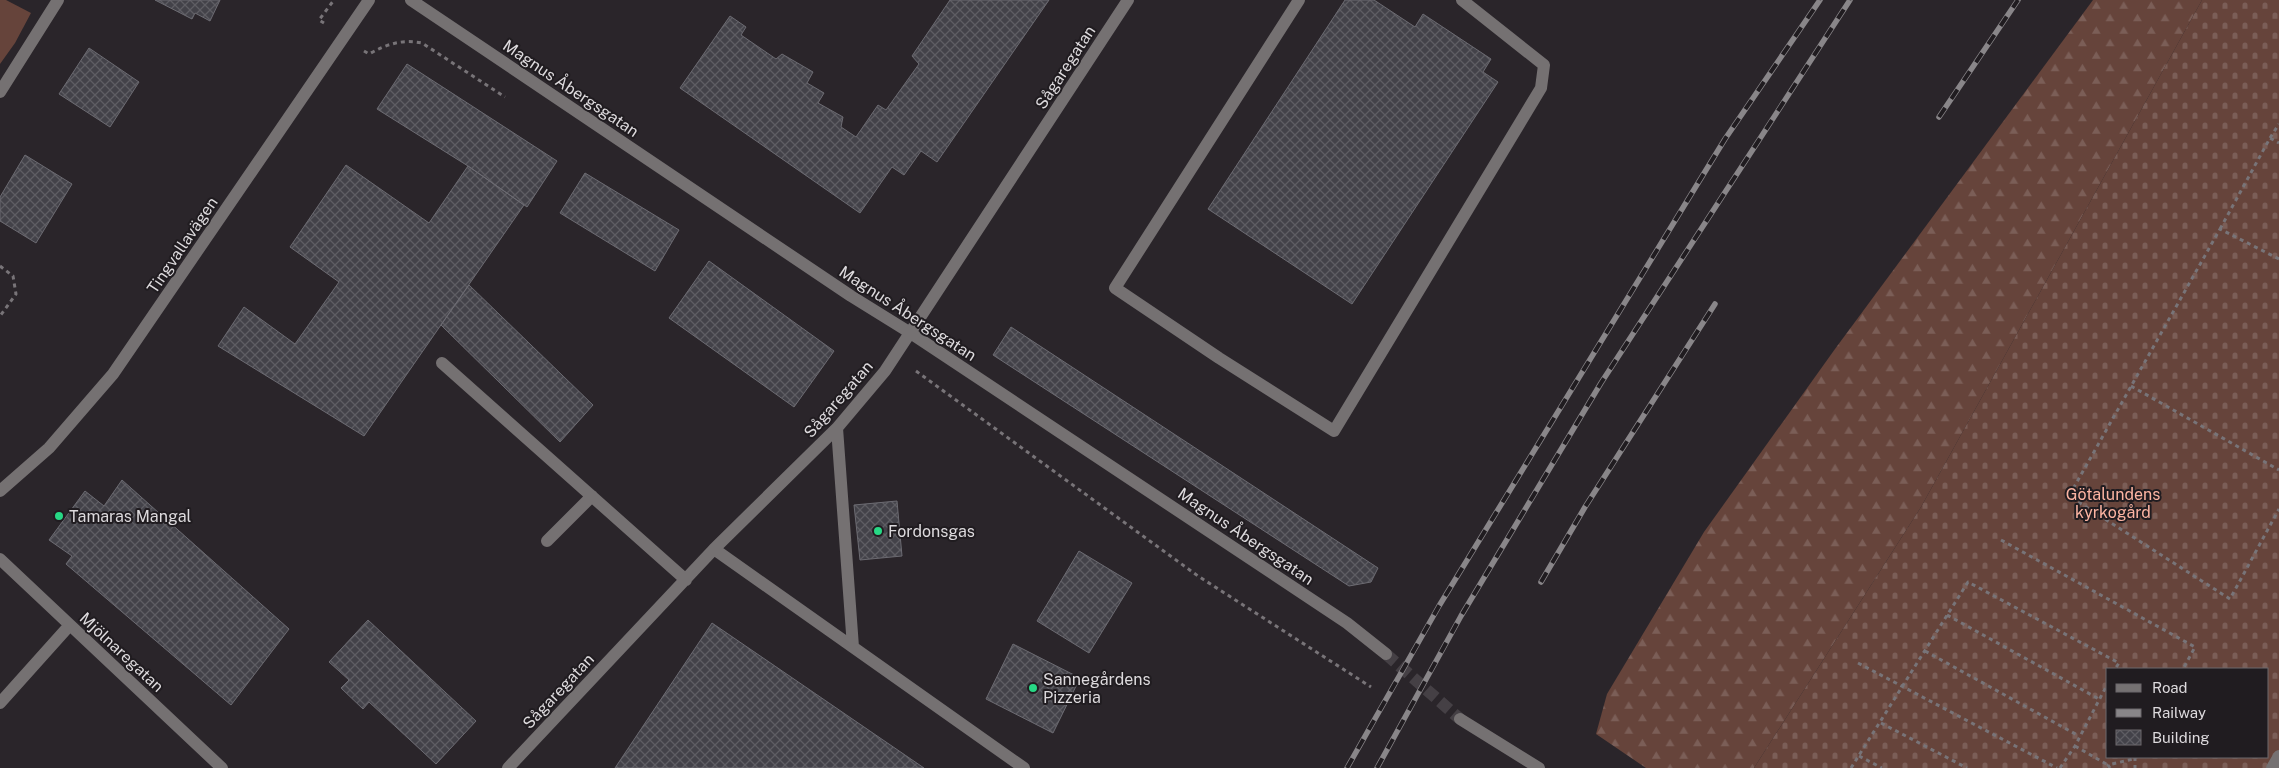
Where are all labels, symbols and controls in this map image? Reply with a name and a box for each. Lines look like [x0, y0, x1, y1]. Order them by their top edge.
street label: Sågaregatan [1031, 22, 1099, 113]
street label: Magnus Åbergsgatan [499, 34, 643, 141]
street label: Tingvallavägen [143, 193, 222, 297]
street label: Magnus Åbergsgatan [836, 260, 981, 365]
street label: Sågaregatan [800, 357, 877, 442]
street label: Magnus Åbergsgatan [1174, 482, 1318, 589]
park label: Götalundens kyrkogård [2066, 485, 2160, 522]
place label: Tamaras Mangal [69, 507, 191, 526]
marker: Tamaras Mangal [53, 510, 65, 522]
place label: Fordonsgas [888, 522, 975, 541]
marker: Fordonsgas [872, 525, 884, 537]
street label: Mjölnaregatan [76, 609, 168, 696]
street label: Sågaregatan [519, 650, 598, 733]
legend [2106, 668, 2269, 758]
place label: Sannegårdens Pizzeria [1043, 670, 1151, 707]
text: Road [2152, 679, 2188, 696]
marker: Sannegårdens Pizzeria [1027, 682, 1039, 694]
text: Railway [2152, 704, 2206, 721]
text: Building [2152, 729, 2210, 746]

